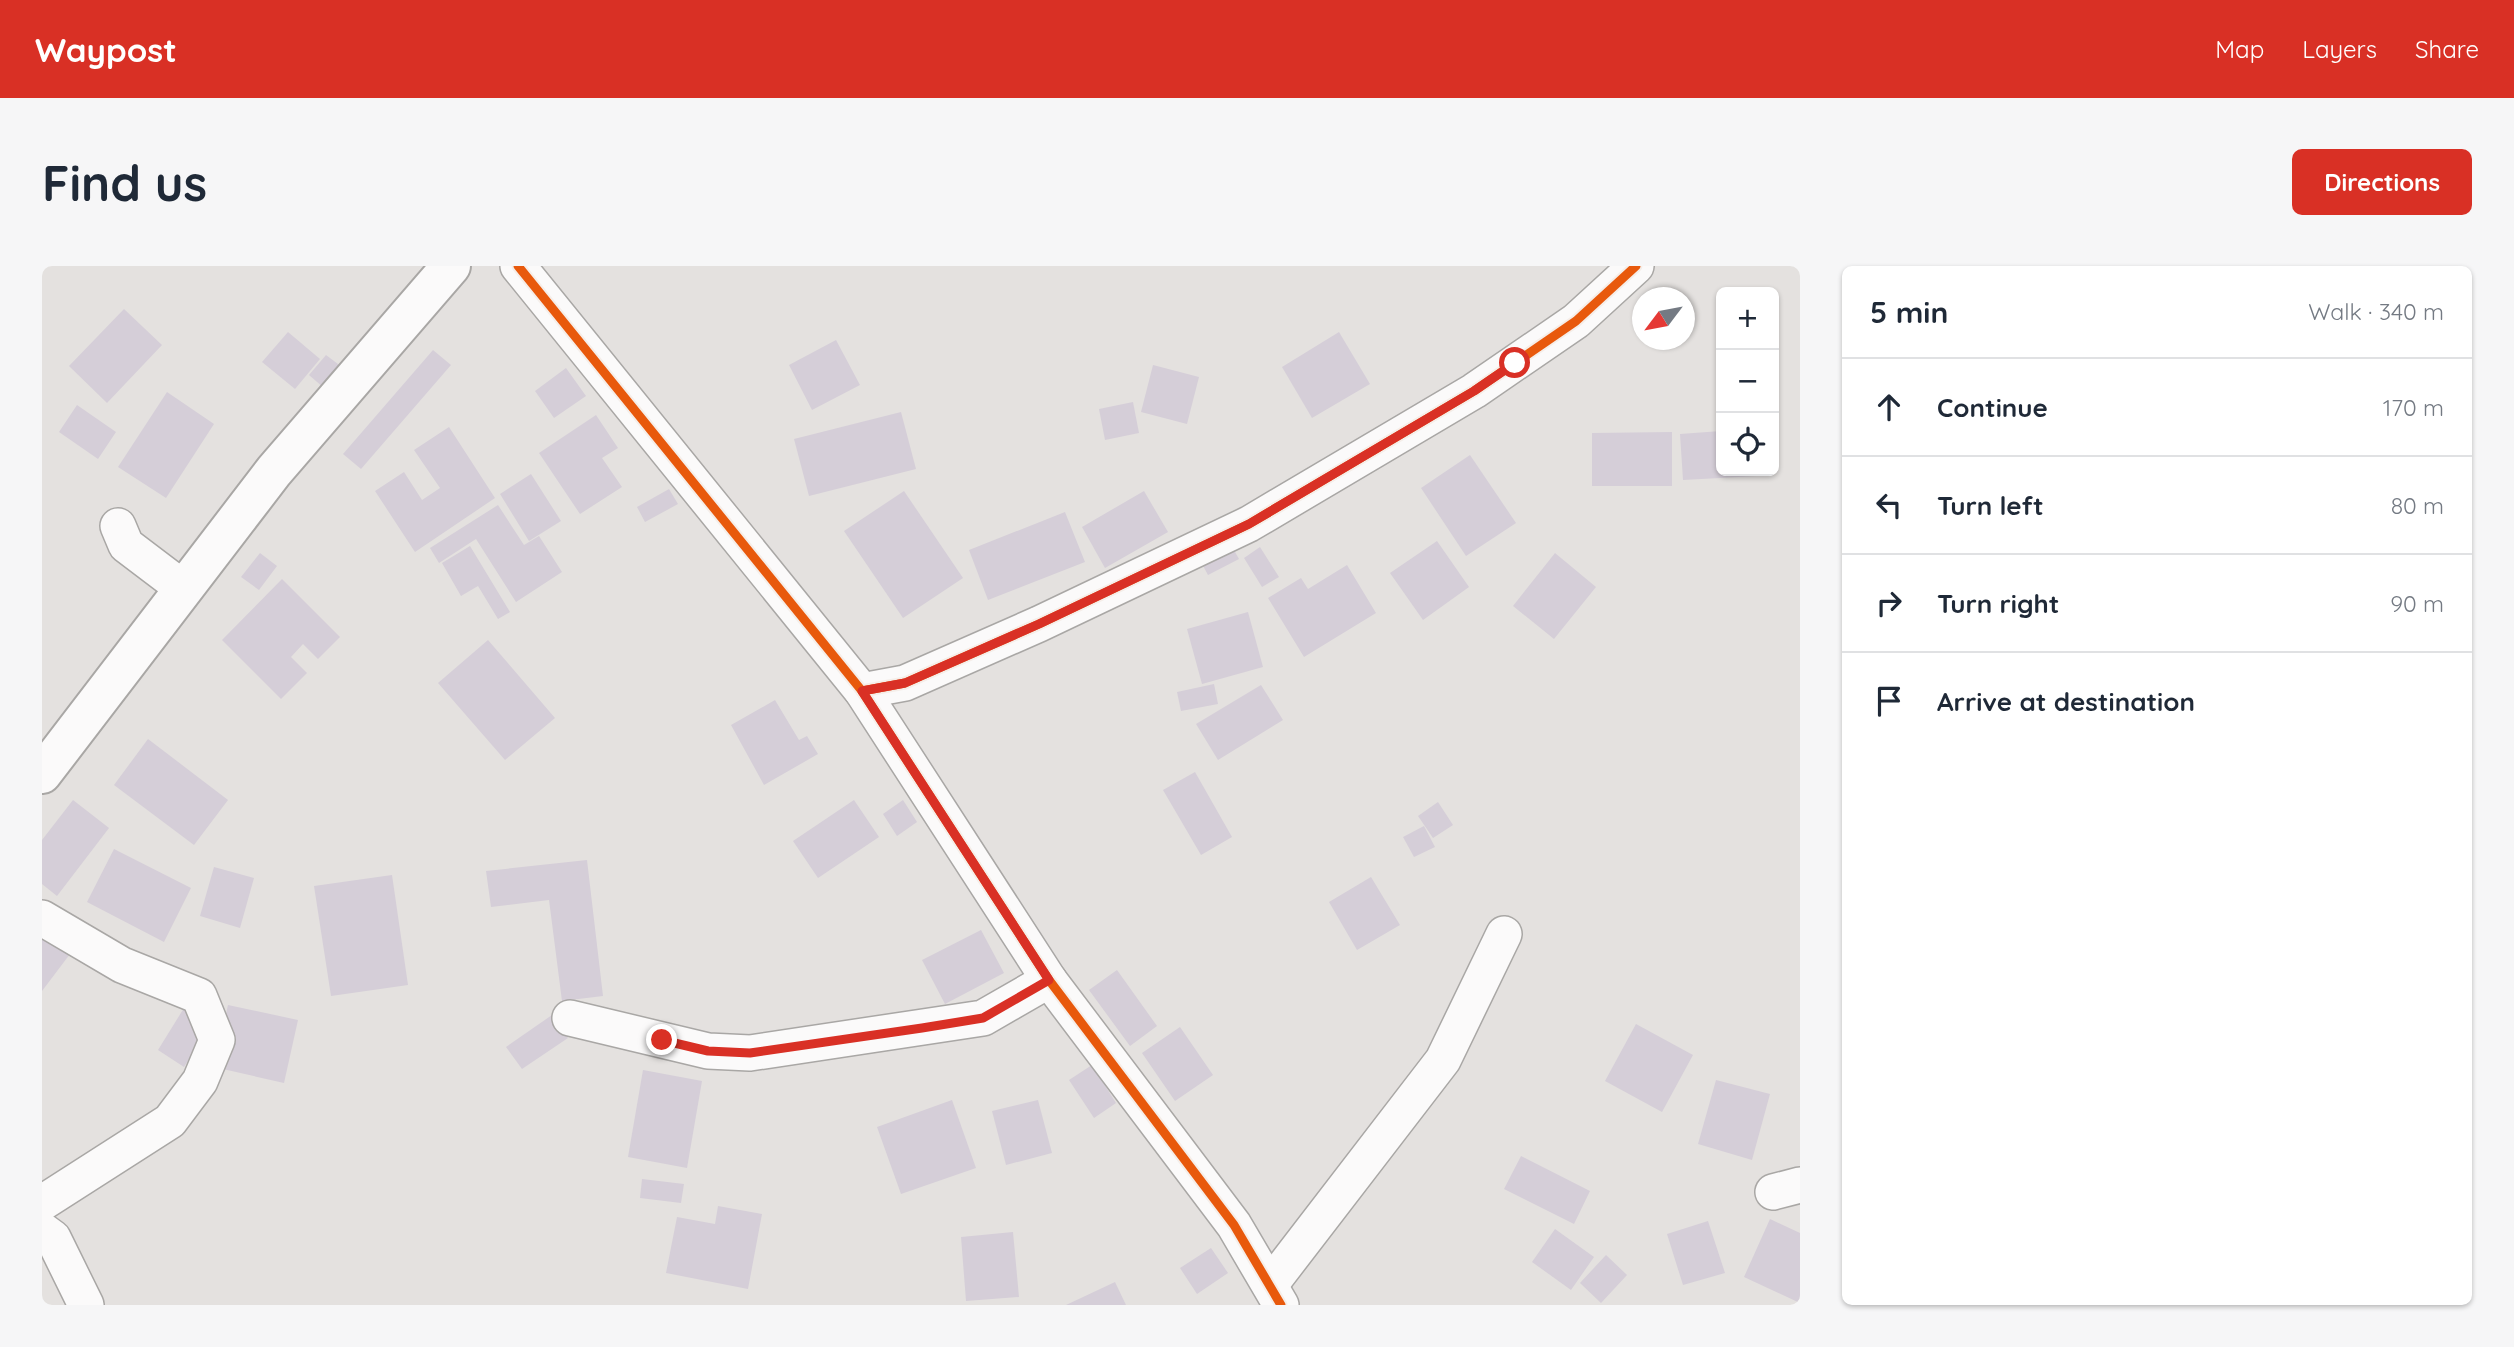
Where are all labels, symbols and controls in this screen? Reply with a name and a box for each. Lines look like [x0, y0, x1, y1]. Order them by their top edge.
text: Waypost [35, 29, 177, 70]
text: Map [2215, 34, 2264, 64]
text: Layers [2302, 34, 2377, 64]
text: Share [2415, 34, 2479, 64]
button: Directions [2292, 149, 2472, 215]
text: Find us [42, 152, 207, 213]
north arrow [1632, 287, 1695, 350]
map controls [1716, 287, 1779, 476]
button: + [1716, 287, 1779, 350]
text: 5 min [1870, 293, 1948, 331]
text: Walk · 340 m [2308, 297, 2444, 326]
route start [1499, 347, 1530, 378]
button: − [1716, 350, 1779, 413]
icon: ahead [1870, 388, 1908, 426]
text: Continue [1937, 391, 2048, 424]
text: 170 m [2383, 393, 2444, 422]
button: locate [1716, 413, 1779, 476]
icon: left [1870, 486, 1908, 524]
text: Turn left [1937, 489, 2044, 522]
text: 80 m [2391, 491, 2444, 520]
icon: right [1870, 584, 1908, 622]
text: Turn right [1937, 587, 2059, 620]
text: 90 m [2390, 589, 2444, 618]
icon: arrive [1870, 682, 1908, 720]
text: Arrive at destination [1937, 685, 2195, 718]
route end [646, 1024, 677, 1055]

